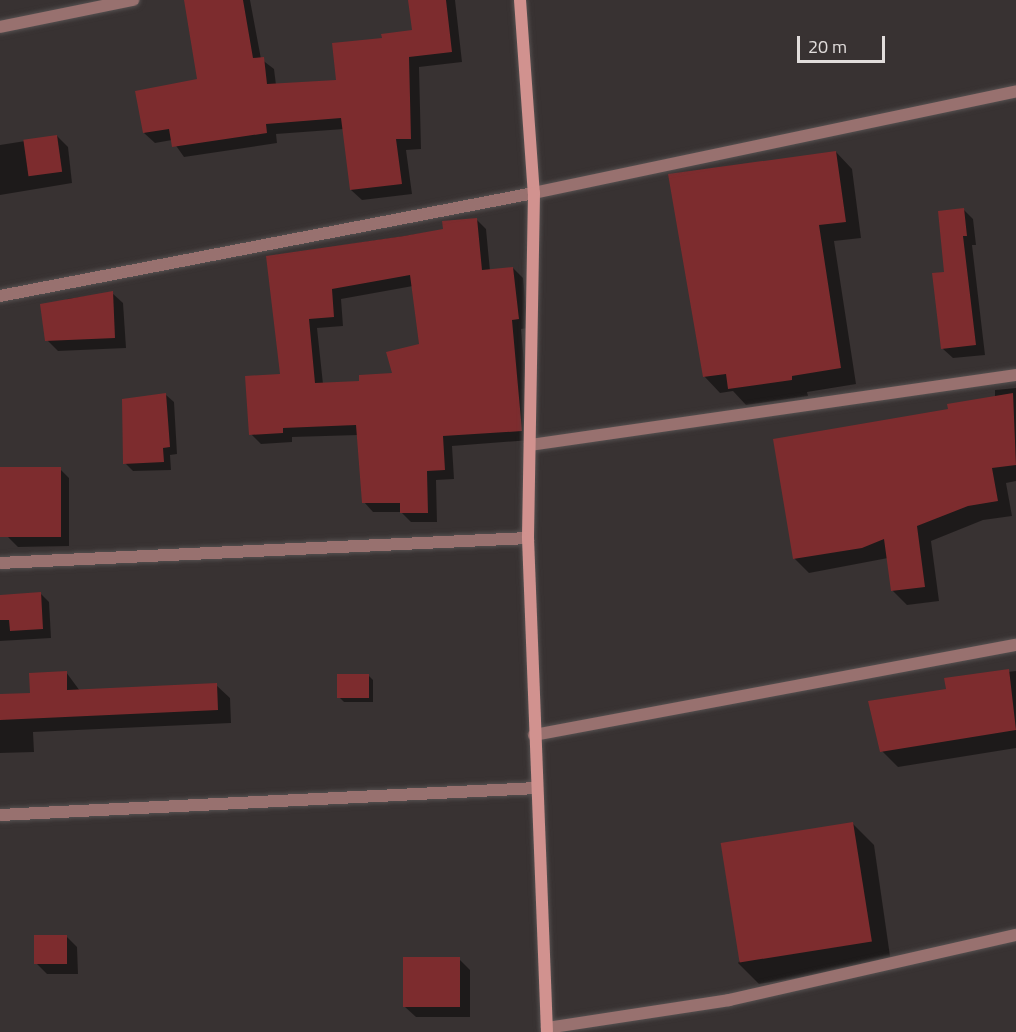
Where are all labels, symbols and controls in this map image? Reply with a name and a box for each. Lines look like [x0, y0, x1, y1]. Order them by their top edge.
scale bar [800, 24, 888, 62]
text: 20 m [808, 33, 847, 60]

